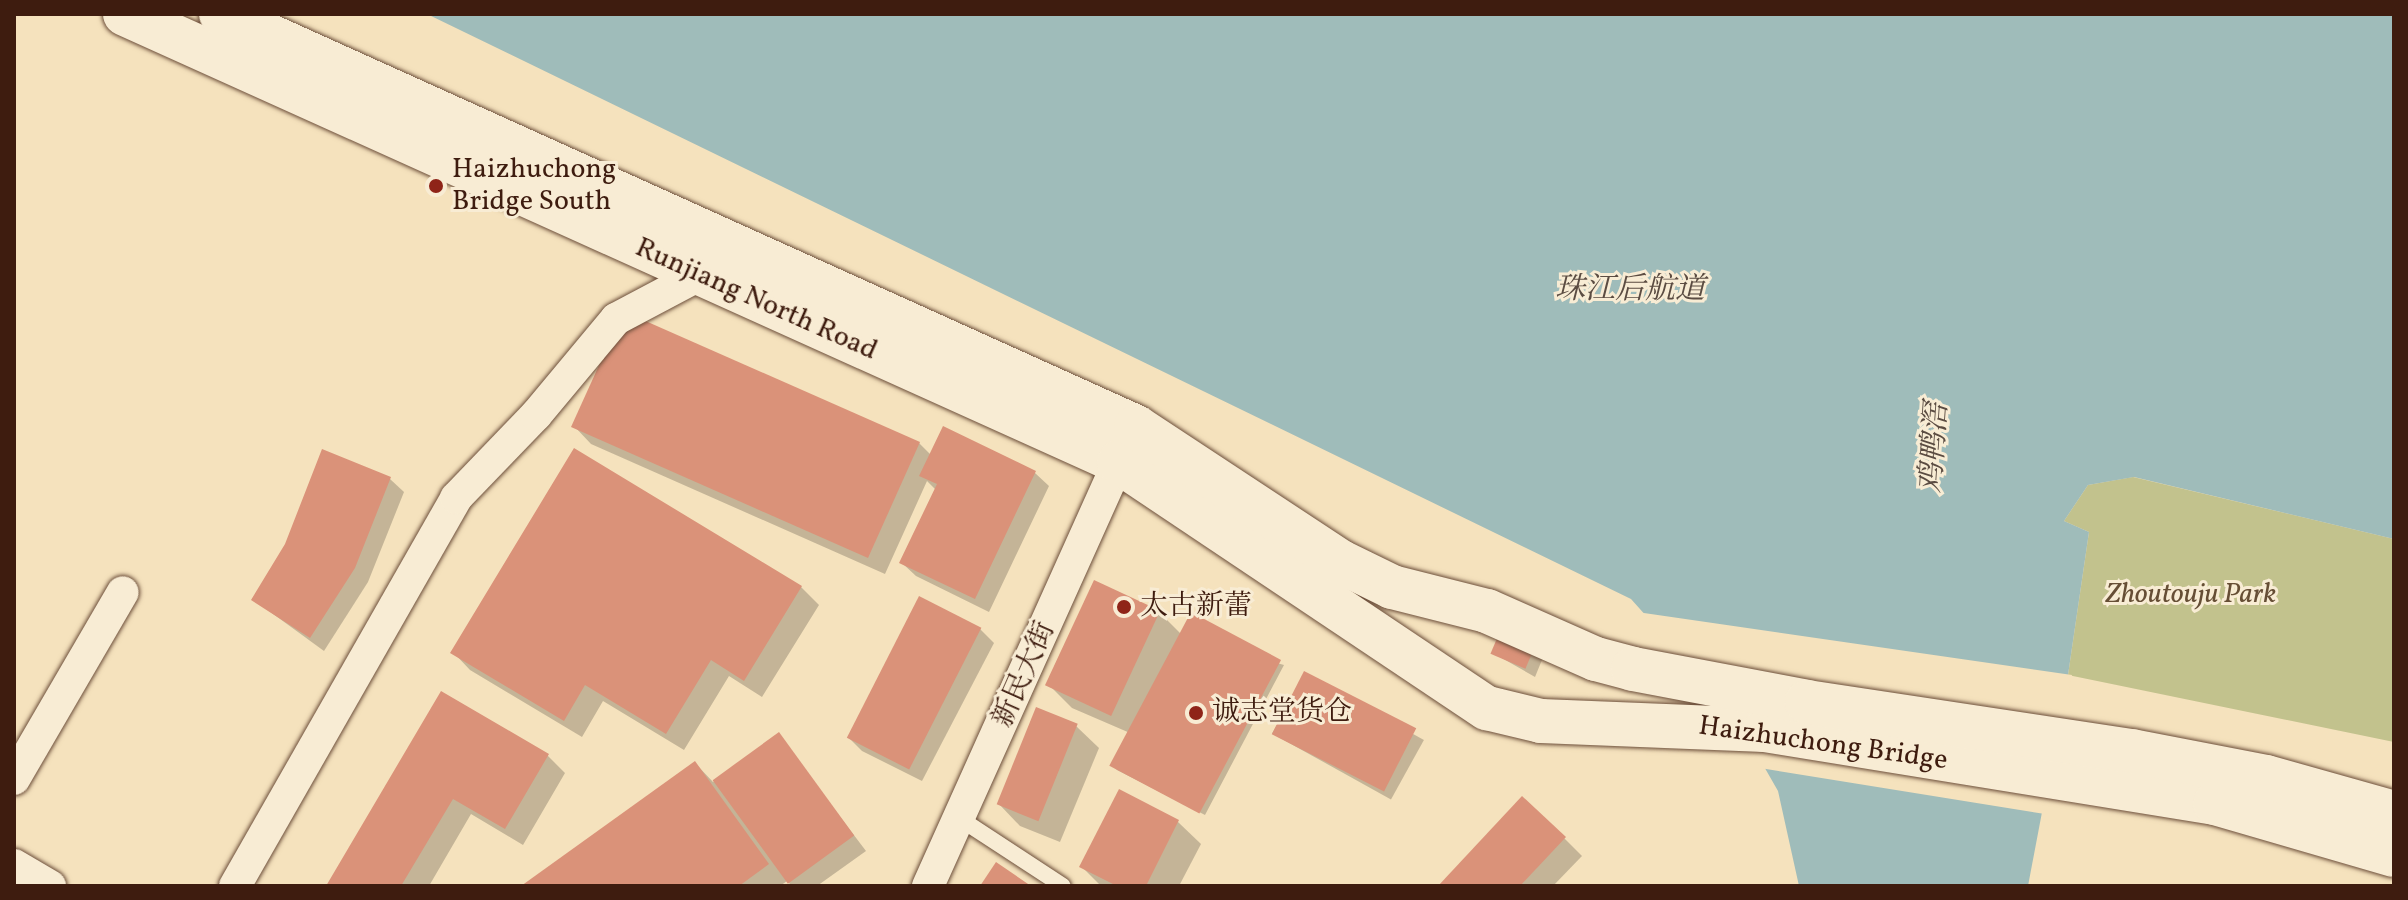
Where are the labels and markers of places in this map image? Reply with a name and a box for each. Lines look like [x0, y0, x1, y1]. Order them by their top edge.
place label: Haizhuchong Bridge South [452, 153, 616, 219]
marker: Haizhuchong Bridge South [427, 177, 445, 195]
place label: 太古新蕾 [1140, 590, 1252, 624]
marker: 太古新蕾 [1115, 598, 1133, 616]
place label: 诚志堂货仓 [1212, 696, 1352, 730]
marker: 诚志堂货仓 [1187, 704, 1205, 722]

